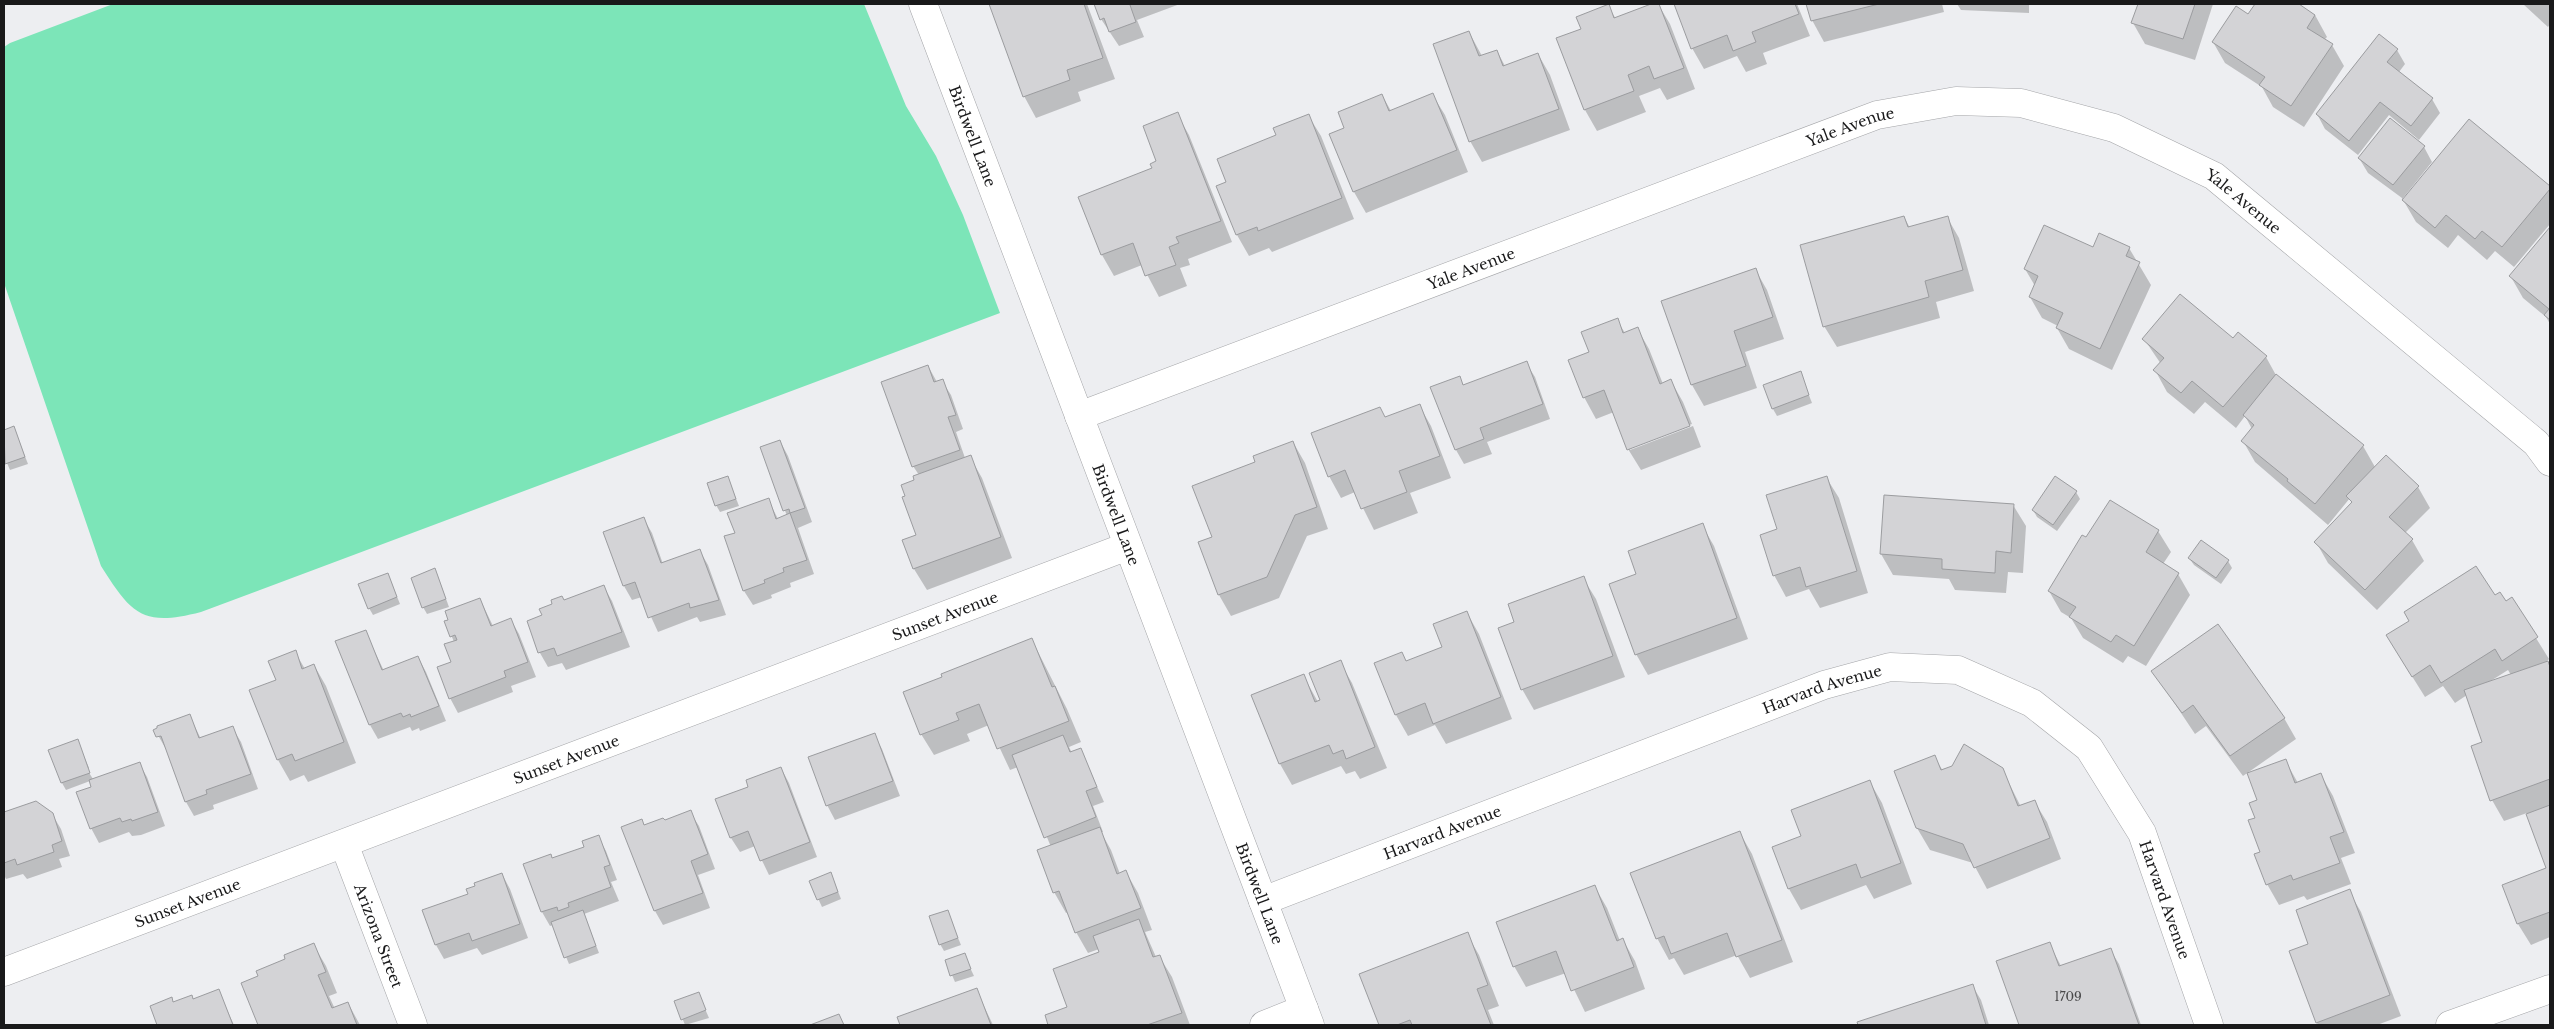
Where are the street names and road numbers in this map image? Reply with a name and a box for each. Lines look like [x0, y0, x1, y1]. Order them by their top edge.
street label: Birdwell Lane [945, 82, 1001, 189]
street label: Yale Avenue [1803, 103, 1896, 151]
street label: Yale Avenue [2202, 164, 2285, 237]
street label: Yale Avenue [1424, 243, 1518, 294]
street label: Birdwell Lane [1089, 461, 1144, 568]
street label: Sunset Avenue [889, 587, 1000, 644]
street label: Harvard Avenue [1759, 660, 1884, 717]
street label: Sunset Avenue [510, 730, 622, 788]
street label: Harvard Avenue [1381, 801, 1504, 863]
street label: Harvard Avenue [2136, 838, 2195, 962]
street label: Birdwell Lane [1232, 840, 1288, 947]
street label: Sunset Avenue [132, 874, 243, 931]
street label: Arizona Street [350, 880, 407, 991]

